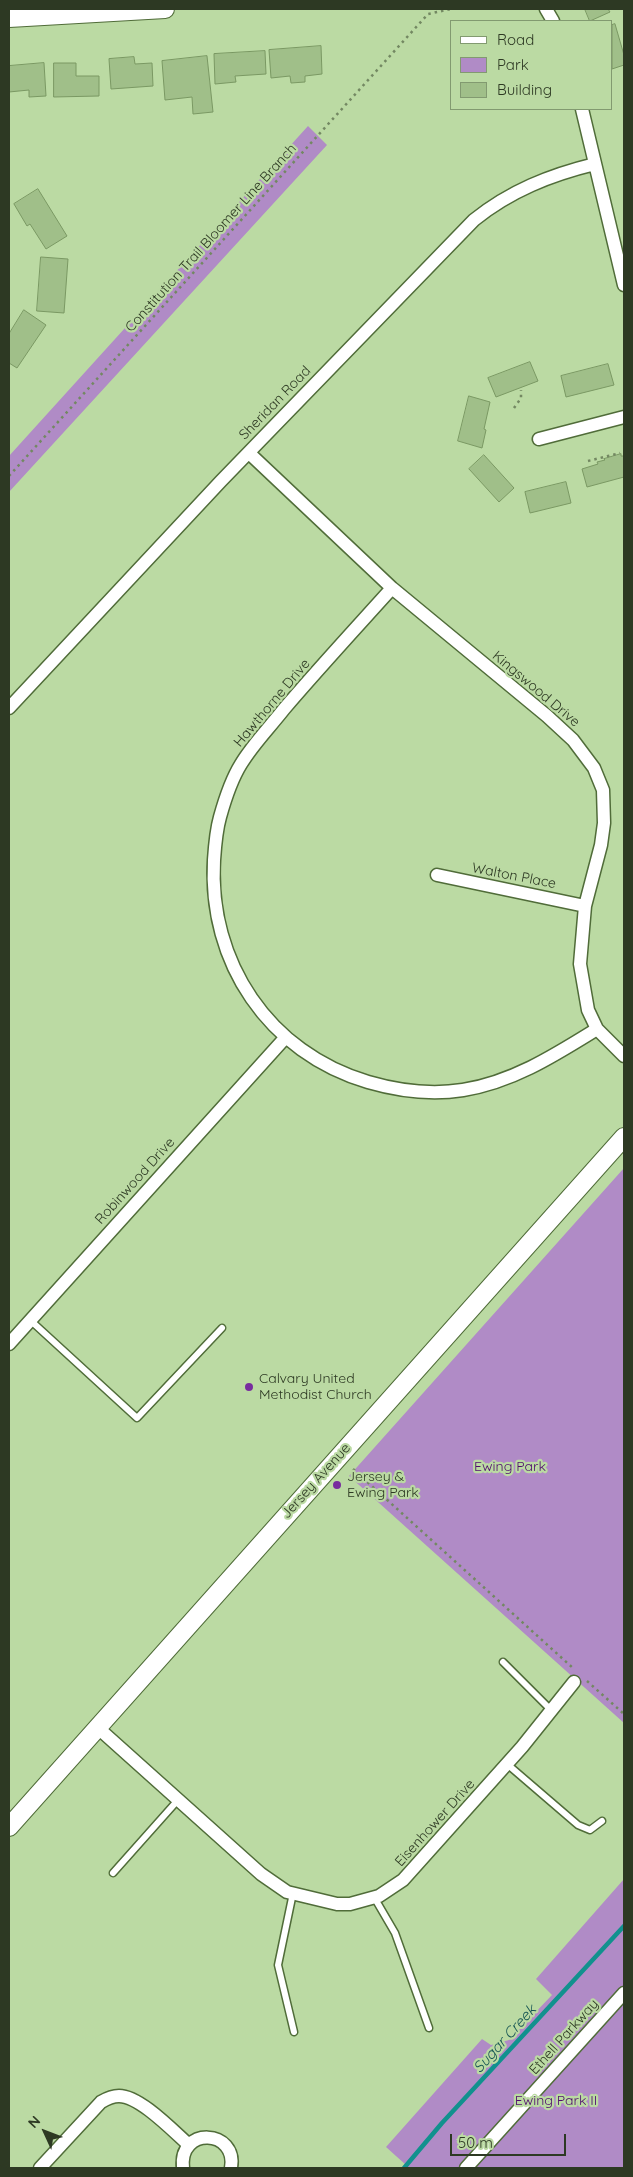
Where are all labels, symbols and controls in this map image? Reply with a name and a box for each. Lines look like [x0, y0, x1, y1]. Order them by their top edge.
legend [450, 20, 613, 110]
text: Road [497, 30, 534, 49]
text: Park [497, 55, 529, 74]
text: Building [497, 80, 552, 99]
street label: Constitution Trail Bloomer Line Branch [122, 140, 300, 336]
street label: Sheridan Road [236, 363, 314, 443]
street label: Kingswood Drive [489, 647, 583, 731]
street label: Hawthorne Drive [230, 656, 314, 750]
street label: Walton Place [471, 860, 557, 892]
street label: Robinwood Drive [92, 1134, 178, 1228]
place label: Calvary United Methodist Church [259, 1371, 372, 1404]
marker: Calvary United Methodist Church [243, 1381, 255, 1393]
street label: Jersey Avenue [278, 1440, 354, 1522]
park label: Ewing Park [474, 1459, 546, 1475]
place label: Jersey & Ewing Park [347, 1469, 419, 1501]
marker: Jersey & Ewing Park [331, 1479, 343, 1491]
street label: Eisenhower Drive [392, 1776, 478, 1870]
street label: Ethell Parkway [526, 1996, 602, 2078]
water label: Sugar Creek [470, 2001, 540, 2077]
park label: Ewing Park II [515, 2093, 597, 2109]
north arrow [20, 2107, 70, 2157]
text: N [24, 2112, 44, 2132]
scale bar [453, 2124, 569, 2156]
text: 50 m [458, 2133, 493, 2152]

